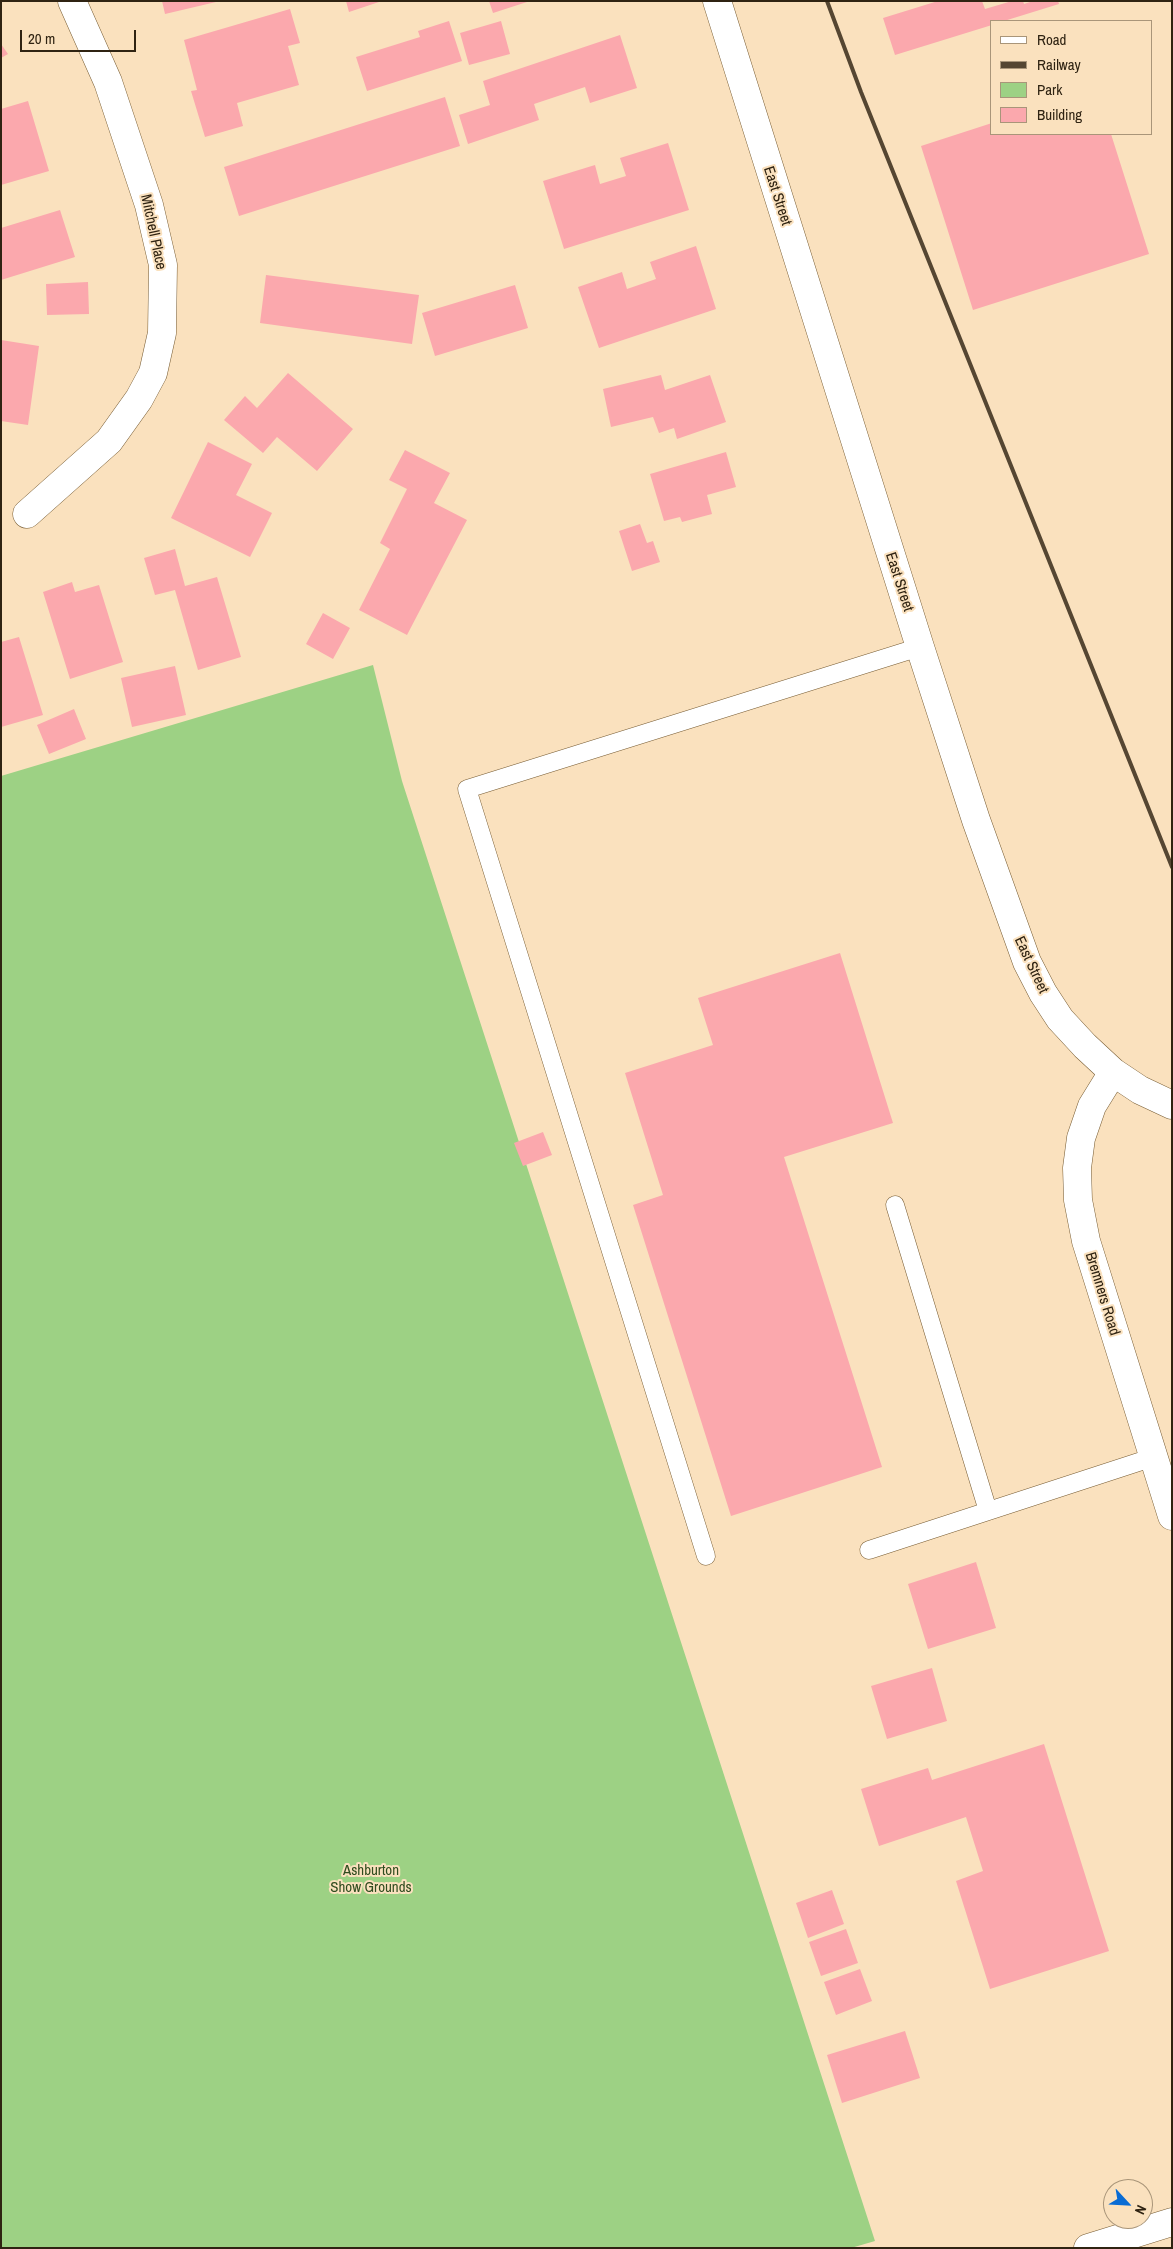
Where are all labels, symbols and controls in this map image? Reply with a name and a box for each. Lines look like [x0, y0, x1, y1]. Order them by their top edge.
scale bar [22, 20, 139, 52]
legend [990, 20, 1153, 135]
text: 20 m [28, 28, 55, 49]
text: Road [1037, 29, 1066, 50]
text: Railway [1037, 54, 1081, 75]
text: Park [1037, 79, 1062, 100]
text: Building [1037, 104, 1082, 125]
street label: East Street [759, 164, 795, 228]
street label: Mitchell Place [136, 193, 170, 271]
street label: East Street [881, 550, 917, 614]
street label: East Street [1010, 934, 1052, 996]
street label: Bremners Road [1081, 1250, 1123, 1338]
park label: Ashburton Show Grounds [330, 1862, 412, 1897]
north arrow [1103, 2179, 1153, 2229]
text: N [1131, 2202, 1151, 2217]

